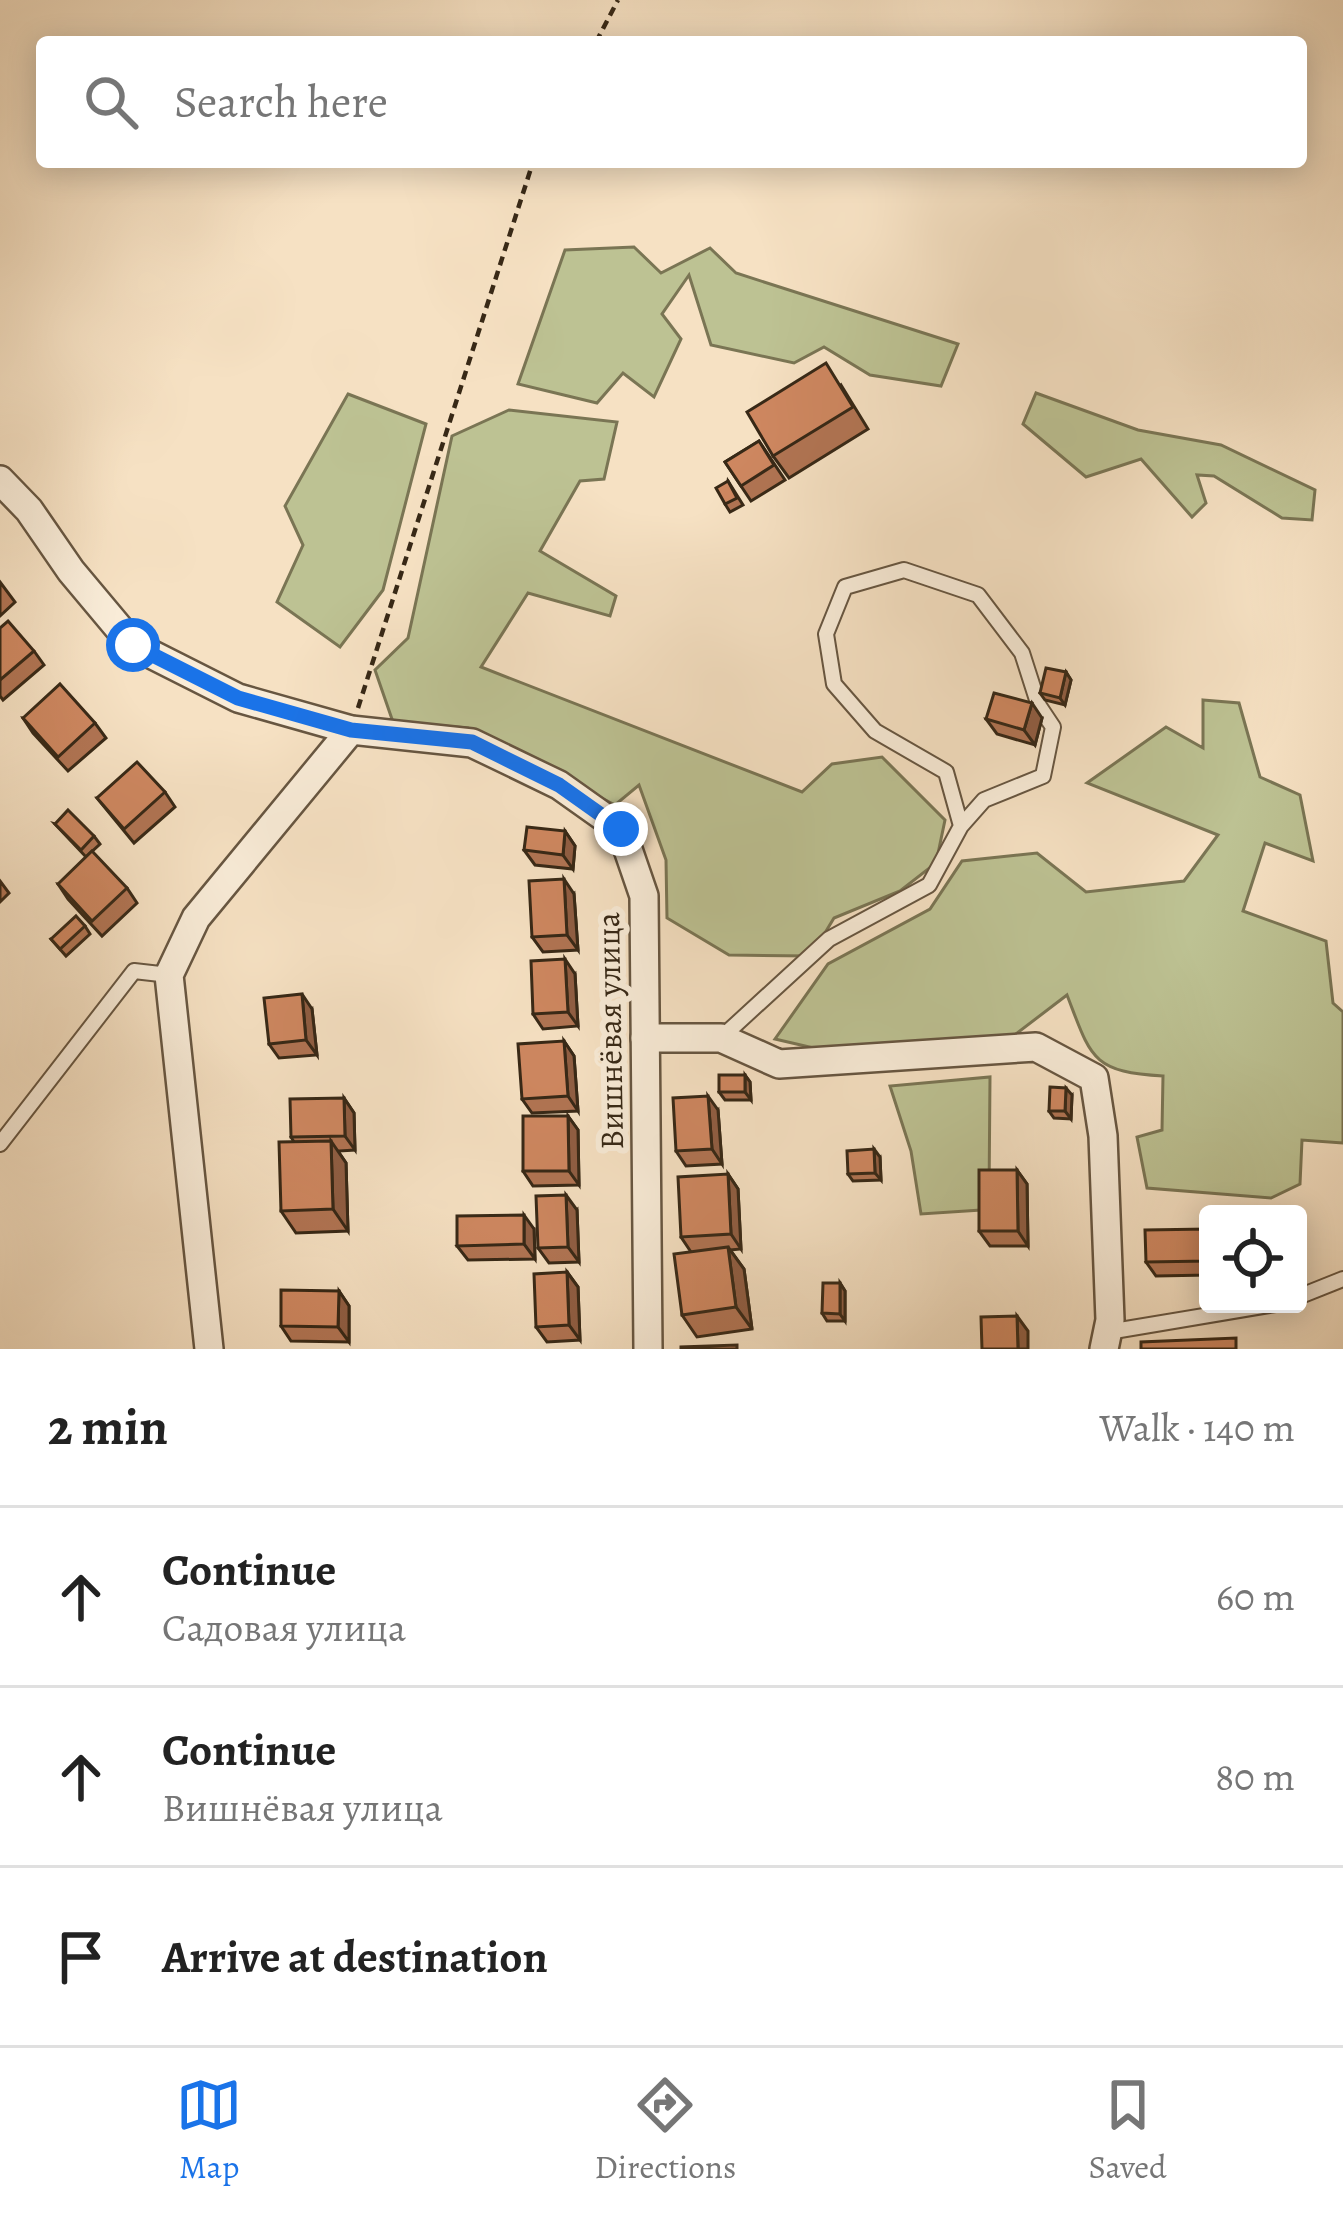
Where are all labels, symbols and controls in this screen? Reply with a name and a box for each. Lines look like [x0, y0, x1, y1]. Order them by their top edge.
search box [36, 36, 1307, 168]
icon: search [78, 69, 144, 135]
text: Search here [174, 71, 388, 133]
route start [106, 618, 160, 672]
route end [594, 802, 648, 856]
street label: Вишнёвая улица [585, 911, 634, 1150]
map controls [1199, 1205, 1307, 1313]
button: locate [1199, 1205, 1307, 1313]
text: 2 min [48, 1392, 168, 1462]
text: Walk · 140 m [1100, 1401, 1295, 1454]
text: Continue [162, 1539, 336, 1601]
icon: ahead [48, 1564, 114, 1630]
text: 60 m [1216, 1570, 1295, 1623]
text: Садовая улица [162, 1601, 406, 1654]
text: Continue [162, 1719, 336, 1781]
icon: ahead [48, 1744, 114, 1810]
text: 80 m [1215, 1750, 1295, 1803]
text: Вишнёвая улица [162, 1781, 443, 1834]
icon: arrive [48, 1924, 114, 1990]
text: Arrive at destination [162, 1926, 548, 1988]
tab: Map [176, 2072, 242, 2189]
tab: Directions [595, 2072, 736, 2189]
tab: Saved [1089, 2072, 1167, 2189]

